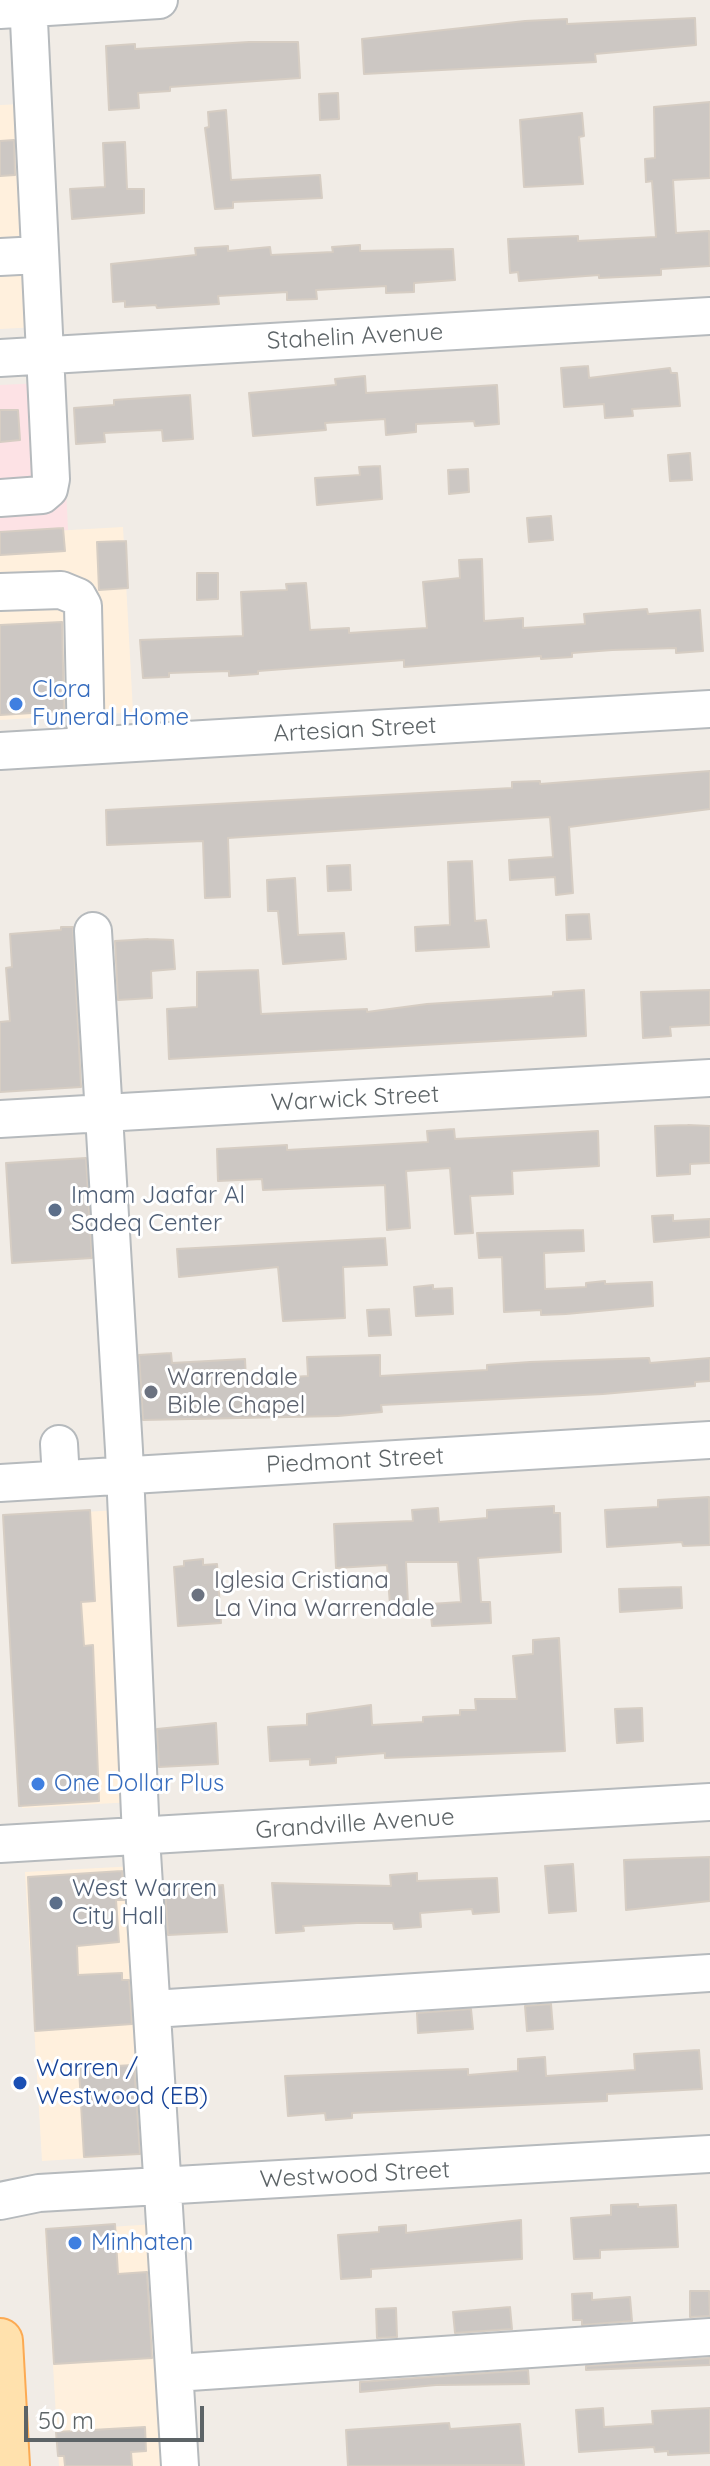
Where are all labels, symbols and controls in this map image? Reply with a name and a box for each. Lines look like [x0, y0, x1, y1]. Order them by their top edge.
street label: Stahelin Avenue [266, 318, 444, 356]
place label: Clora Funeral Home [32, 676, 189, 732]
marker: Clora Funeral Home [7, 695, 25, 713]
street label: Artesian Street [273, 711, 437, 749]
street label: Warwick Street [270, 1080, 440, 1118]
place label: Imam Jaafar Al Sadeq Center [71, 1182, 245, 1238]
marker: Imam Jaafar Al Sadeq Center [46, 1201, 64, 1219]
place label: Warrendale Bible Chapel [167, 1364, 305, 1420]
marker: Warrendale Bible Chapel [142, 1383, 160, 1401]
street label: Piedmont Street [265, 1442, 445, 1480]
place label: Iglesia Cristiana La Vina Warrendale [214, 1567, 435, 1623]
marker: Iglesia Cristiana La Vina Warrendale [189, 1586, 207, 1604]
place label: One Dollar Plus [54, 1770, 224, 1798]
marker: One Dollar Plus [29, 1775, 47, 1793]
street label: Grandville Avenue [255, 1803, 455, 1845]
place label: West Warren City Hall [72, 1875, 217, 1931]
marker: West Warren City Hall [47, 1894, 65, 1912]
place label: Warren / Westwood (EB) [36, 2055, 208, 2111]
marker: Warren / Westwood (EB) [11, 2074, 29, 2092]
street label: Westwood Street [259, 2156, 451, 2194]
place label: Minhaten [91, 2229, 193, 2257]
marker: Minhaten [66, 2234, 84, 2252]
scale bar [28, 2390, 208, 2440]
text: 50 m [38, 2405, 94, 2435]

